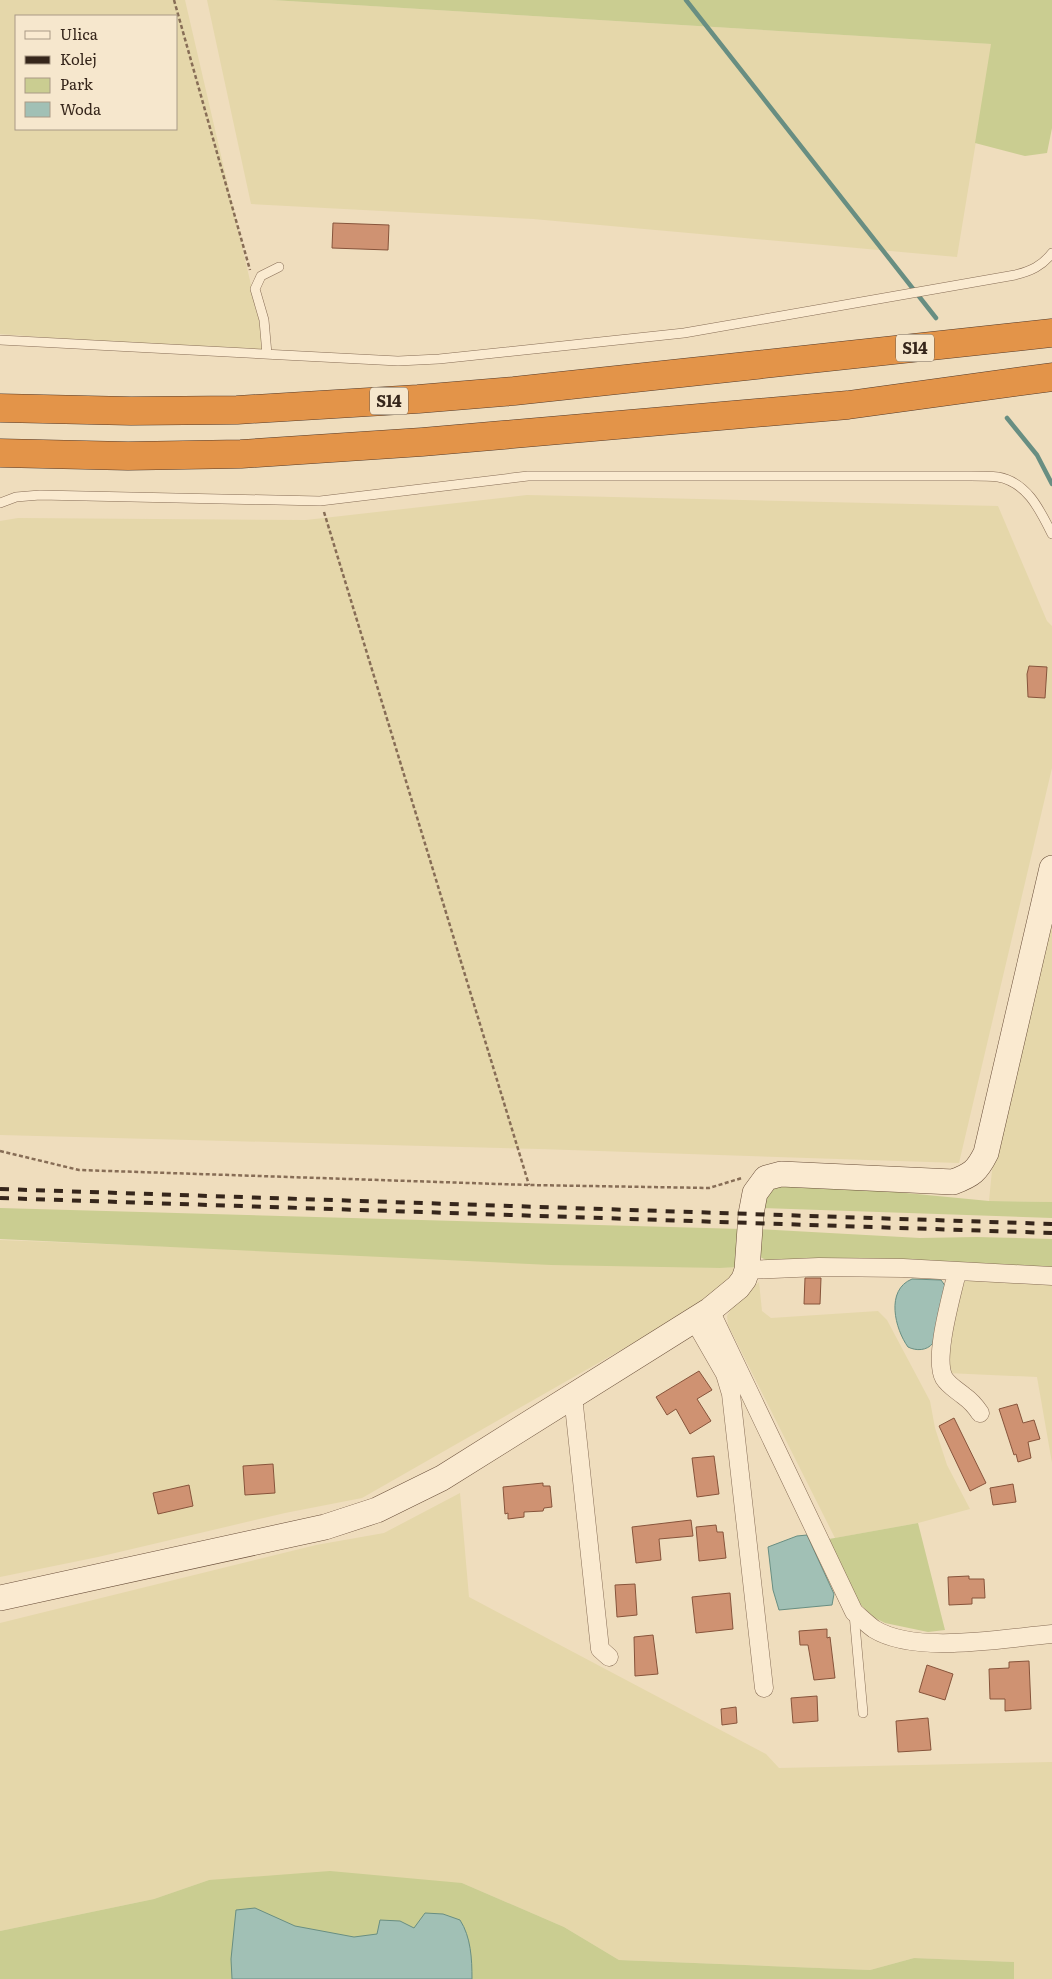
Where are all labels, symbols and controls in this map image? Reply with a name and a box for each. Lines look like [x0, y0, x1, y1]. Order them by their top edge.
legend [15, 15, 178, 130]
text: Ulica [60, 22, 99, 45]
text: Kolej [60, 47, 97, 70]
text: Park [60, 72, 94, 95]
text: Woda [60, 97, 102, 120]
road number: S14 [896, 334, 934, 362]
road number: S14 [370, 388, 408, 414]

